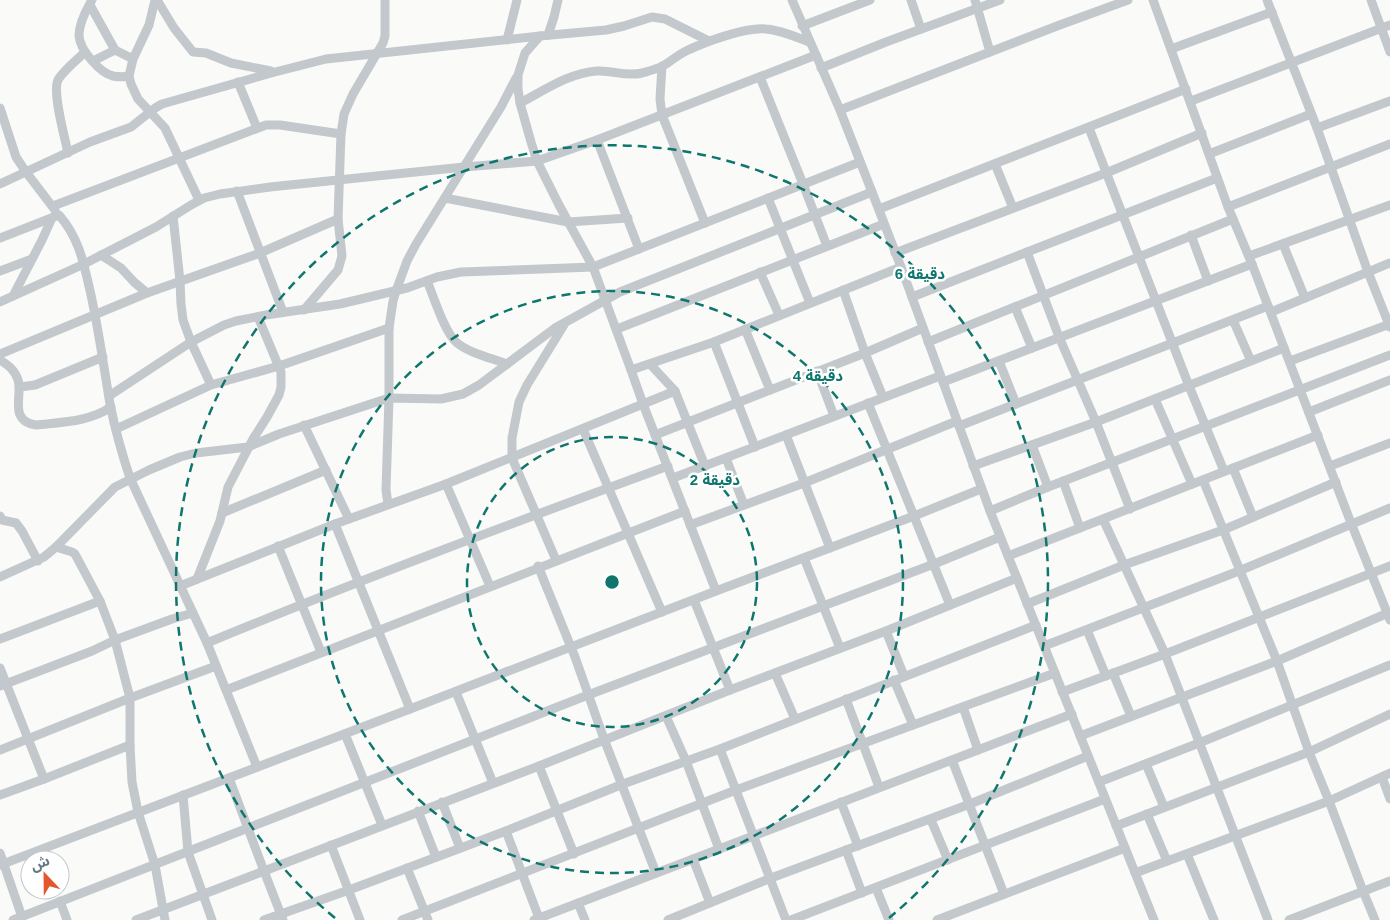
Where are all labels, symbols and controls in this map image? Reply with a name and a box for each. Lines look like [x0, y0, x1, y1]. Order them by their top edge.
text: 6 دقيقة [895, 265, 945, 282]
text: 4 دقيقة [793, 367, 843, 384]
text: 2 دقيقة [690, 471, 740, 488]
centre of rings [603, 573, 621, 591]
north arrow [20, 850, 70, 900]
text: ش [28, 852, 52, 874]

